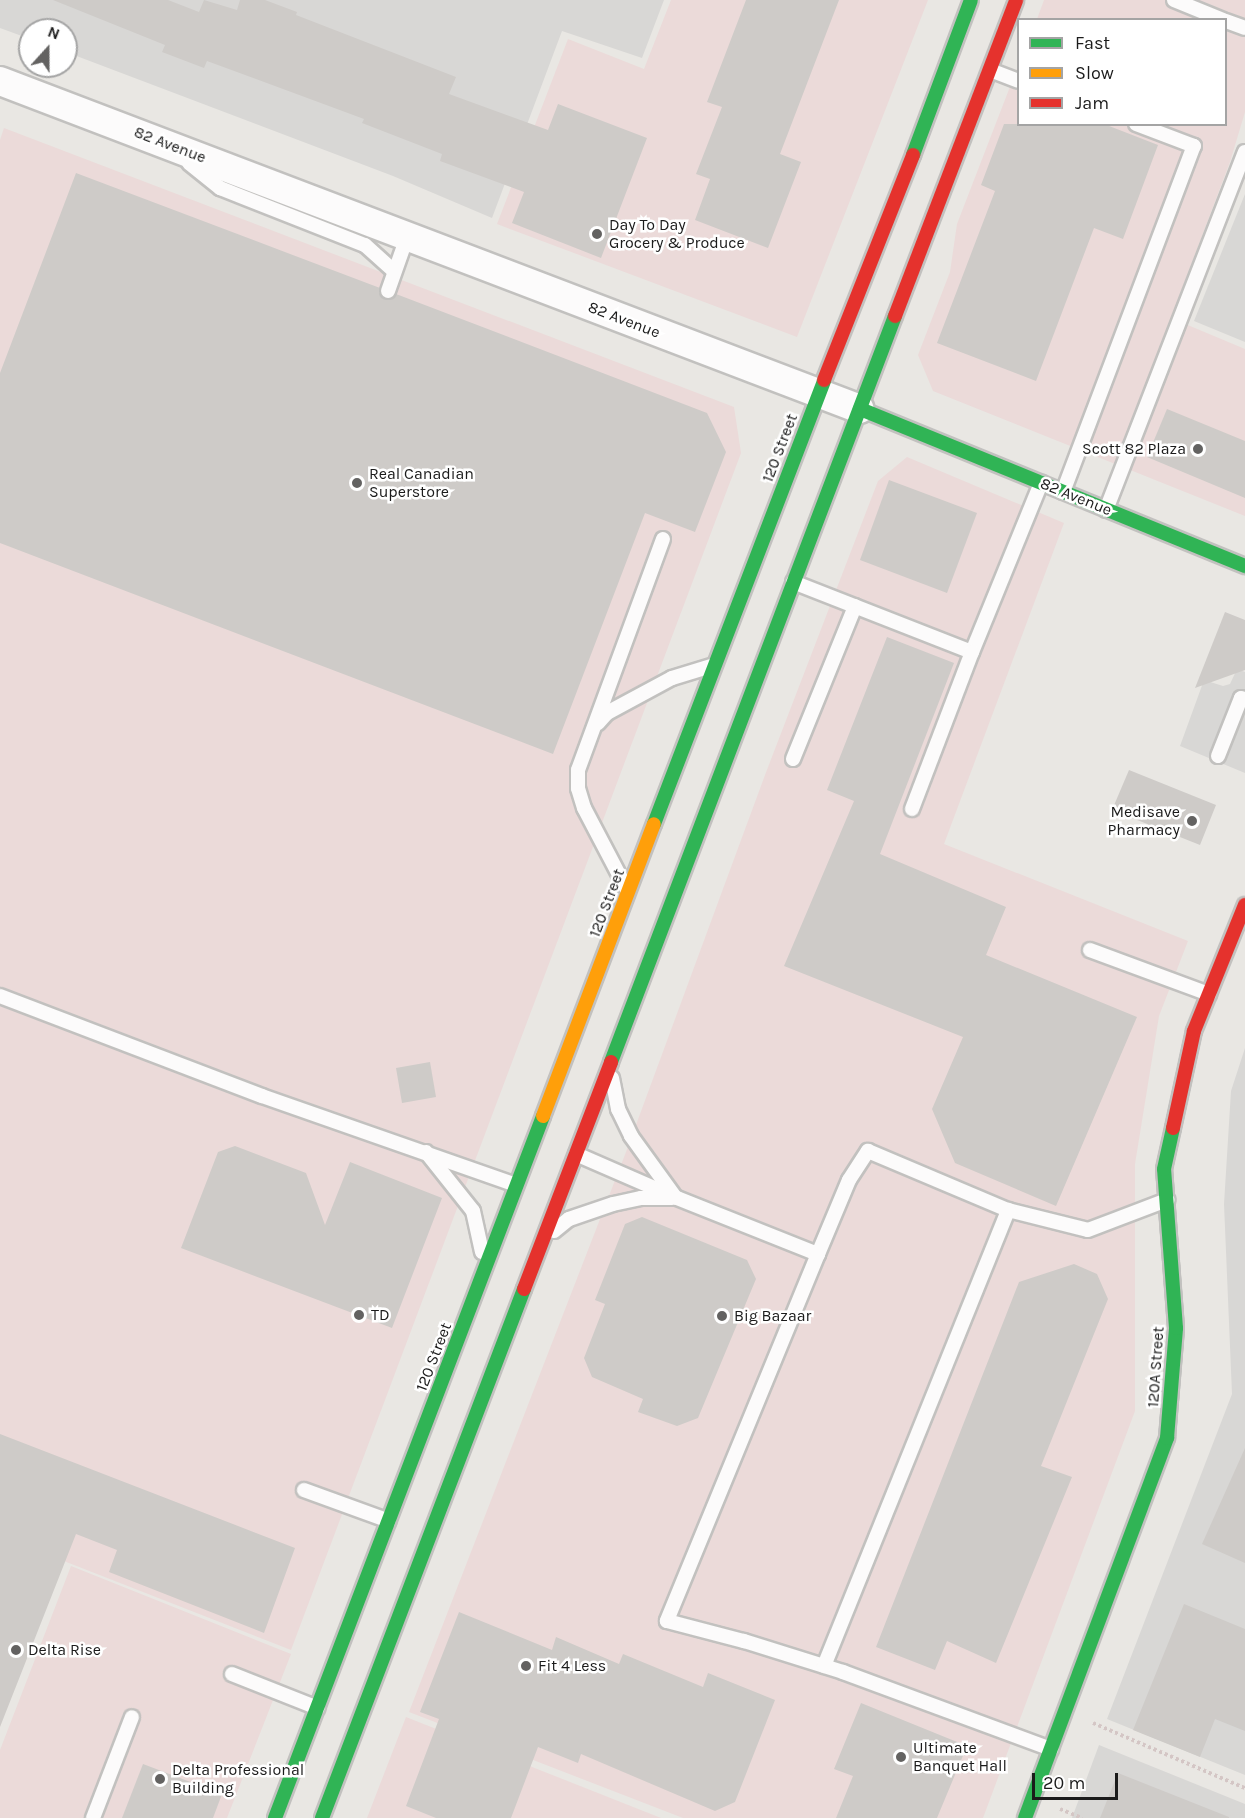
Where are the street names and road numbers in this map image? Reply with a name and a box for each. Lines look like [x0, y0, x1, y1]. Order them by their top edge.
street label: 82 Avenue [131, 122, 209, 168]
street label: 82 Avenue [585, 297, 663, 343]
street label: 120 Street [758, 411, 802, 485]
street label: 82 Avenue [1037, 474, 1115, 520]
street label: 120 Street [585, 866, 629, 940]
street label: 120 Street [412, 1320, 456, 1394]
street label: 120A Street [1144, 1326, 1168, 1408]

